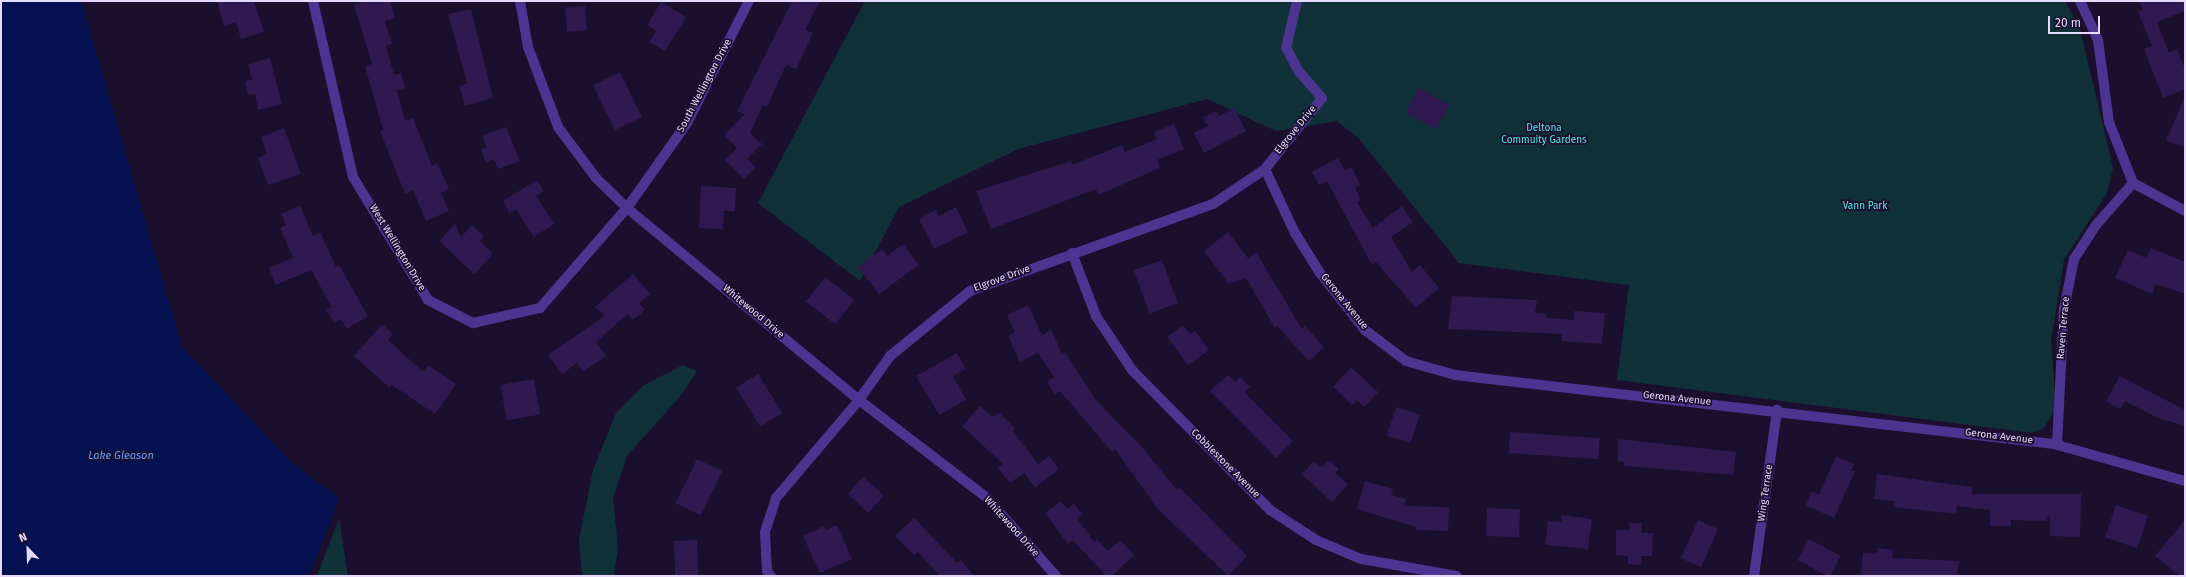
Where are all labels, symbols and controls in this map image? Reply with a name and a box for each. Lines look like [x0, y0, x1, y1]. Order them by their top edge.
scale bar [2050, 8, 2102, 34]
text: 20 m [2055, 16, 2081, 30]
street label: South Wellington Drive [675, 37, 735, 135]
street label: Elgrove Drive [1273, 103, 1319, 157]
park label: Deltona Commuity Gardens [1501, 122, 1587, 146]
park label: Vann Park [1843, 201, 1887, 213]
street label: West Wellington Drive [366, 202, 428, 294]
street label: Elgrove Drive [972, 263, 1032, 295]
street label: Gerona Avenue [1318, 272, 1370, 332]
street label: Whitewood Drive [720, 283, 786, 341]
street label: Raven Terrace [2055, 296, 2073, 360]
street label: Gerona Avenue [1642, 389, 1712, 409]
street label: Cobblestone Avenue [1188, 427, 1262, 501]
street label: Gerona Avenue [1964, 427, 2034, 447]
water label: Lake Gleason [88, 449, 154, 463]
street label: Wing Terrace [1756, 464, 1776, 522]
street label: Whitewood Drive [981, 494, 1041, 560]
north arrow [8, 529, 48, 569]
text: N [17, 530, 29, 545]

